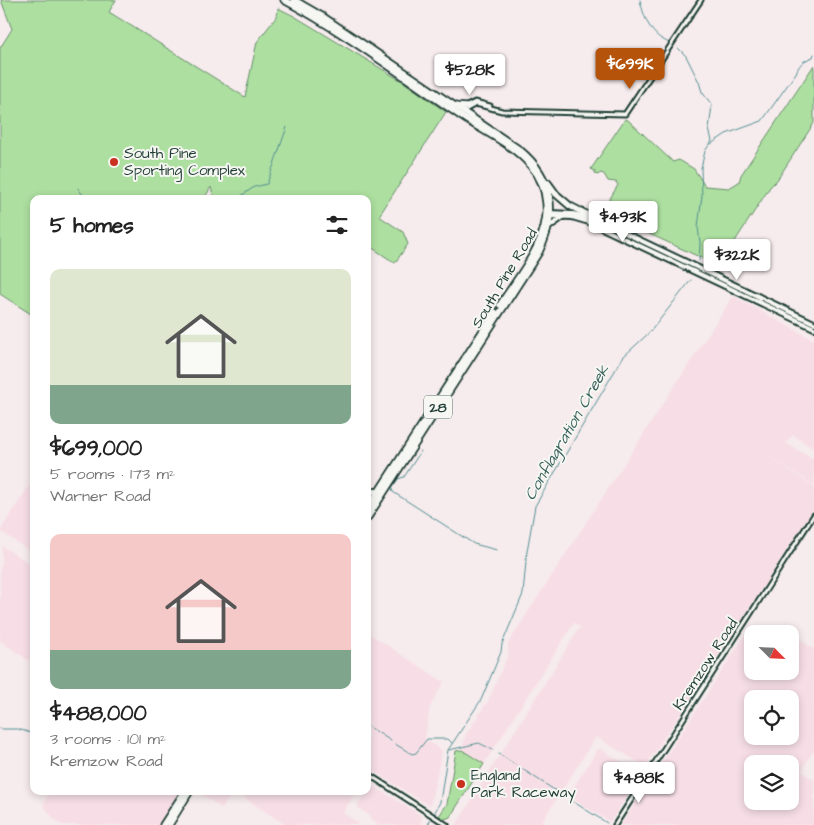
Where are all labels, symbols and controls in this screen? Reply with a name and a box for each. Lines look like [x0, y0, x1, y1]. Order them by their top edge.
pin: $699K [595, 48, 665, 90]
text: $699K [607, 53, 653, 75]
pin: $528K [435, 54, 505, 96]
text: $528K [445, 59, 495, 81]
place label: South Pine Sporting Complex [124, 143, 246, 182]
marker: South Pine Sporting Complex [108, 156, 120, 168]
pin: $493K [588, 200, 658, 243]
text: $493K [600, 206, 646, 228]
text: 5 homes [50, 211, 134, 240]
icon: filters [323, 211, 351, 239]
street label: South Pine Road [466, 224, 543, 332]
pin: $322K [702, 238, 772, 281]
text: $322K [714, 244, 760, 266]
icon: home [156, 301, 246, 391]
water label: Conflagration Creek [519, 360, 616, 505]
road number: 28 [424, 396, 452, 418]
text: $699,000 [50, 434, 142, 463]
text: 5 rooms · 173 m² [50, 463, 175, 485]
text: Warner Road [50, 485, 151, 507]
icon: home [156, 566, 246, 656]
street label: Kremzow Road [668, 614, 743, 714]
north arrow [744, 625, 799, 680]
map controls [744, 625, 799, 810]
button: locate [744, 690, 799, 745]
text: $488,000 [50, 699, 147, 728]
text: 3 rooms · 101 m² [50, 728, 166, 750]
text: Kremzow Road [50, 750, 163, 772]
button: layers [744, 755, 799, 810]
pin: $488K [604, 762, 674, 804]
place label: England Park Raceway [471, 765, 576, 804]
text: $488K [614, 767, 664, 789]
marker: England Park Raceway [455, 778, 467, 790]

